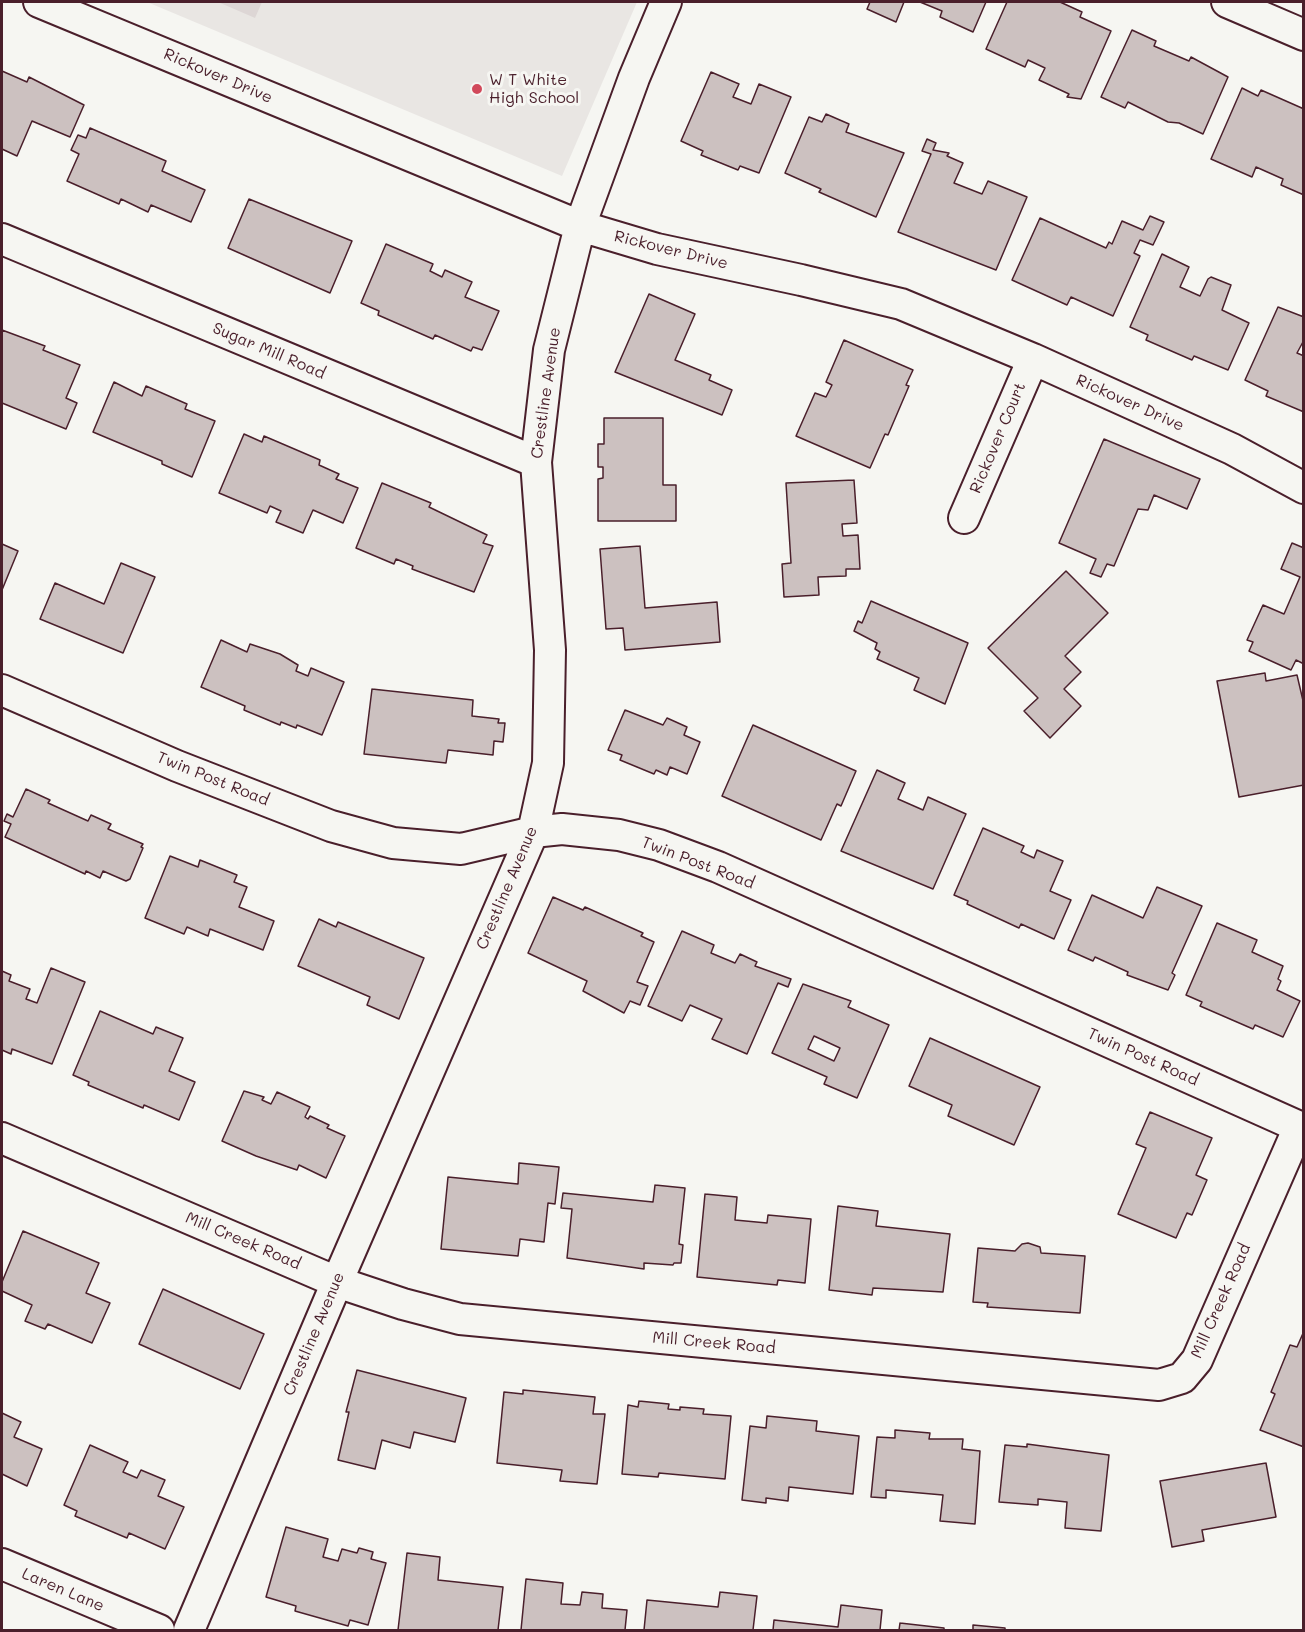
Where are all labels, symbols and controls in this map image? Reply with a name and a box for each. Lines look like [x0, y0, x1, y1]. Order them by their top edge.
street label: Rickover Drive [161, 44, 275, 108]
place label: W T White High School [489, 70, 579, 108]
marker: W T White High School [470, 82, 484, 96]
street label: Rickover Drive [612, 227, 730, 273]
street label: Sugar Mill Road [210, 319, 328, 383]
street label: Crestline Avenue [527, 326, 565, 460]
street label: Rickover Drive [1073, 371, 1187, 435]
street label: Rickover Court [966, 380, 1030, 496]
street label: Twin Post Road [154, 748, 272, 810]
street label: Crestline Avenue [472, 823, 542, 953]
street label: Twin Post Road [639, 833, 757, 893]
street label: Twin Post Road [1085, 1024, 1201, 1090]
street label: Mill Creek Road [182, 1208, 304, 1274]
street label: Mill Creek Road [1187, 1241, 1255, 1361]
street label: Crestline Avenue [279, 1269, 349, 1399]
street label: Mill Creek Road [652, 1328, 776, 1358]
street label: Laren Lane [19, 1564, 107, 1616]

